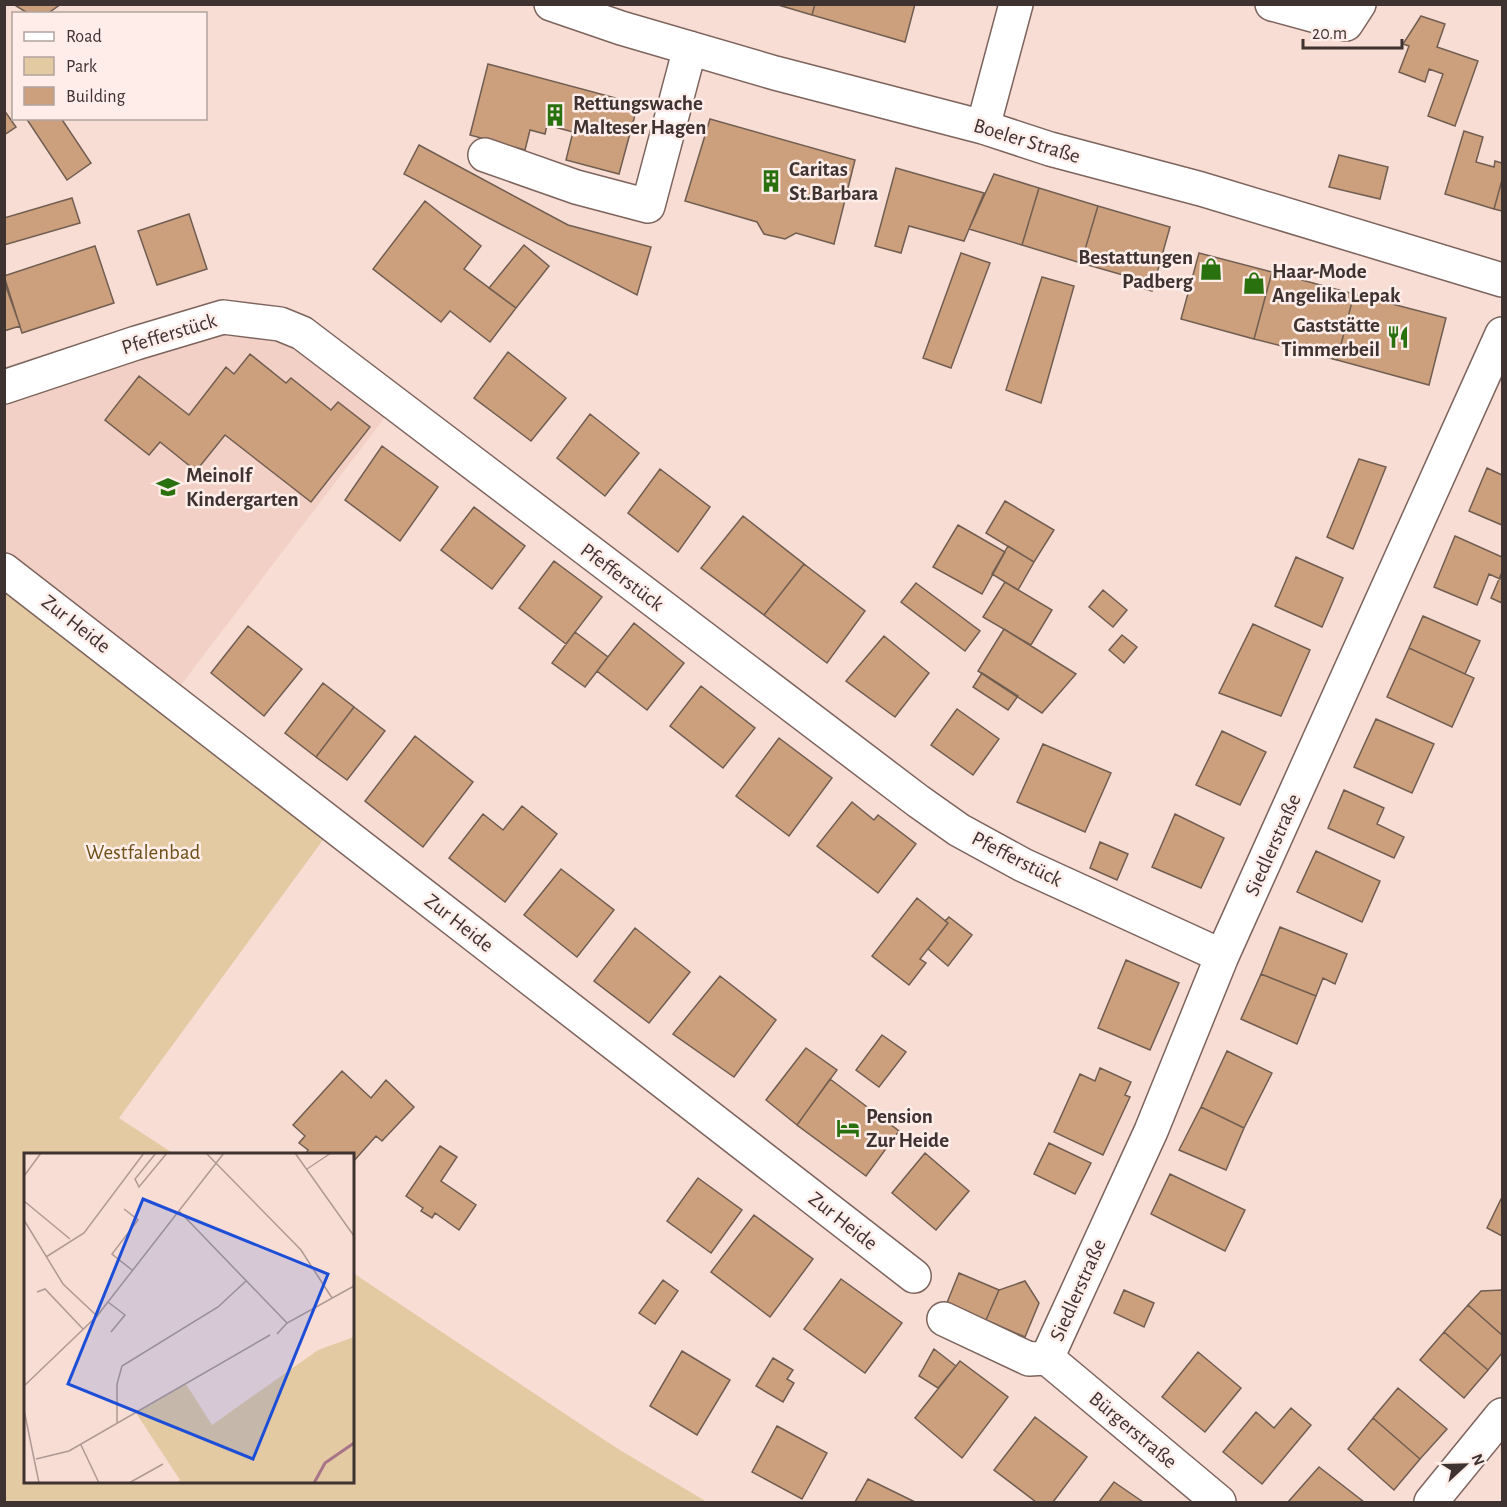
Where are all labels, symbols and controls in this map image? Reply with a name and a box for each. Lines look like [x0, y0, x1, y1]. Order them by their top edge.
legend [12, 12, 207, 120]
scale bar [1303, 12, 1402, 50]
text: 20 m [1312, 25, 1347, 43]
text: Road [66, 28, 102, 46]
text: Park [66, 58, 98, 76]
text: Building [66, 88, 126, 106]
place label: Rettungswache Malteser Hagen [573, 93, 706, 138]
building icon: Rettungswache Malteser Hagen [542, 102, 568, 128]
street label: Boeler Straße [971, 115, 1083, 167]
place label: Caritas St.Barbara [789, 159, 878, 204]
building icon: Caritas St.Barbara [758, 168, 784, 194]
place label: Bestattungen Padberg [1078, 247, 1193, 292]
shop icon: Bestattungen Padberg [1198, 256, 1224, 282]
place label: Haar-Mode Angelika Lepak [1272, 261, 1401, 306]
shop icon: Haar-Mode Angelika Lepak [1241, 270, 1267, 296]
street label: Pfefferstück [119, 309, 219, 358]
place label: Gaststätte Timmerbeil [1281, 315, 1380, 360]
restaurant icon: Gaststätte Timmerbeil [1385, 324, 1411, 350]
place label: Meinolf Kindergarten [186, 465, 299, 510]
school or university icon: Meinolf Kindergarten [155, 474, 181, 500]
street label: Pfefferstück [576, 539, 668, 615]
street label: Zur Heide [38, 591, 114, 657]
street label: Siedlerstraße [1241, 791, 1305, 899]
street label: Pfefferstück [968, 827, 1066, 891]
park label: Westfalenbad [86, 842, 201, 863]
street label: Zur Heide [421, 890, 497, 956]
place label: Pension Zur Heide [866, 1106, 949, 1151]
hotel icon: Pension Zur Heide [835, 1115, 861, 1141]
inset map [24, 1153, 354, 1483]
street label: Zur Heide [805, 1188, 881, 1254]
street label: Siedlerstraße [1046, 1236, 1110, 1344]
street label: Bürgerstraße [1085, 1387, 1181, 1473]
north arrow [1435, 1435, 1495, 1495]
text: N [1468, 1452, 1487, 1468]

